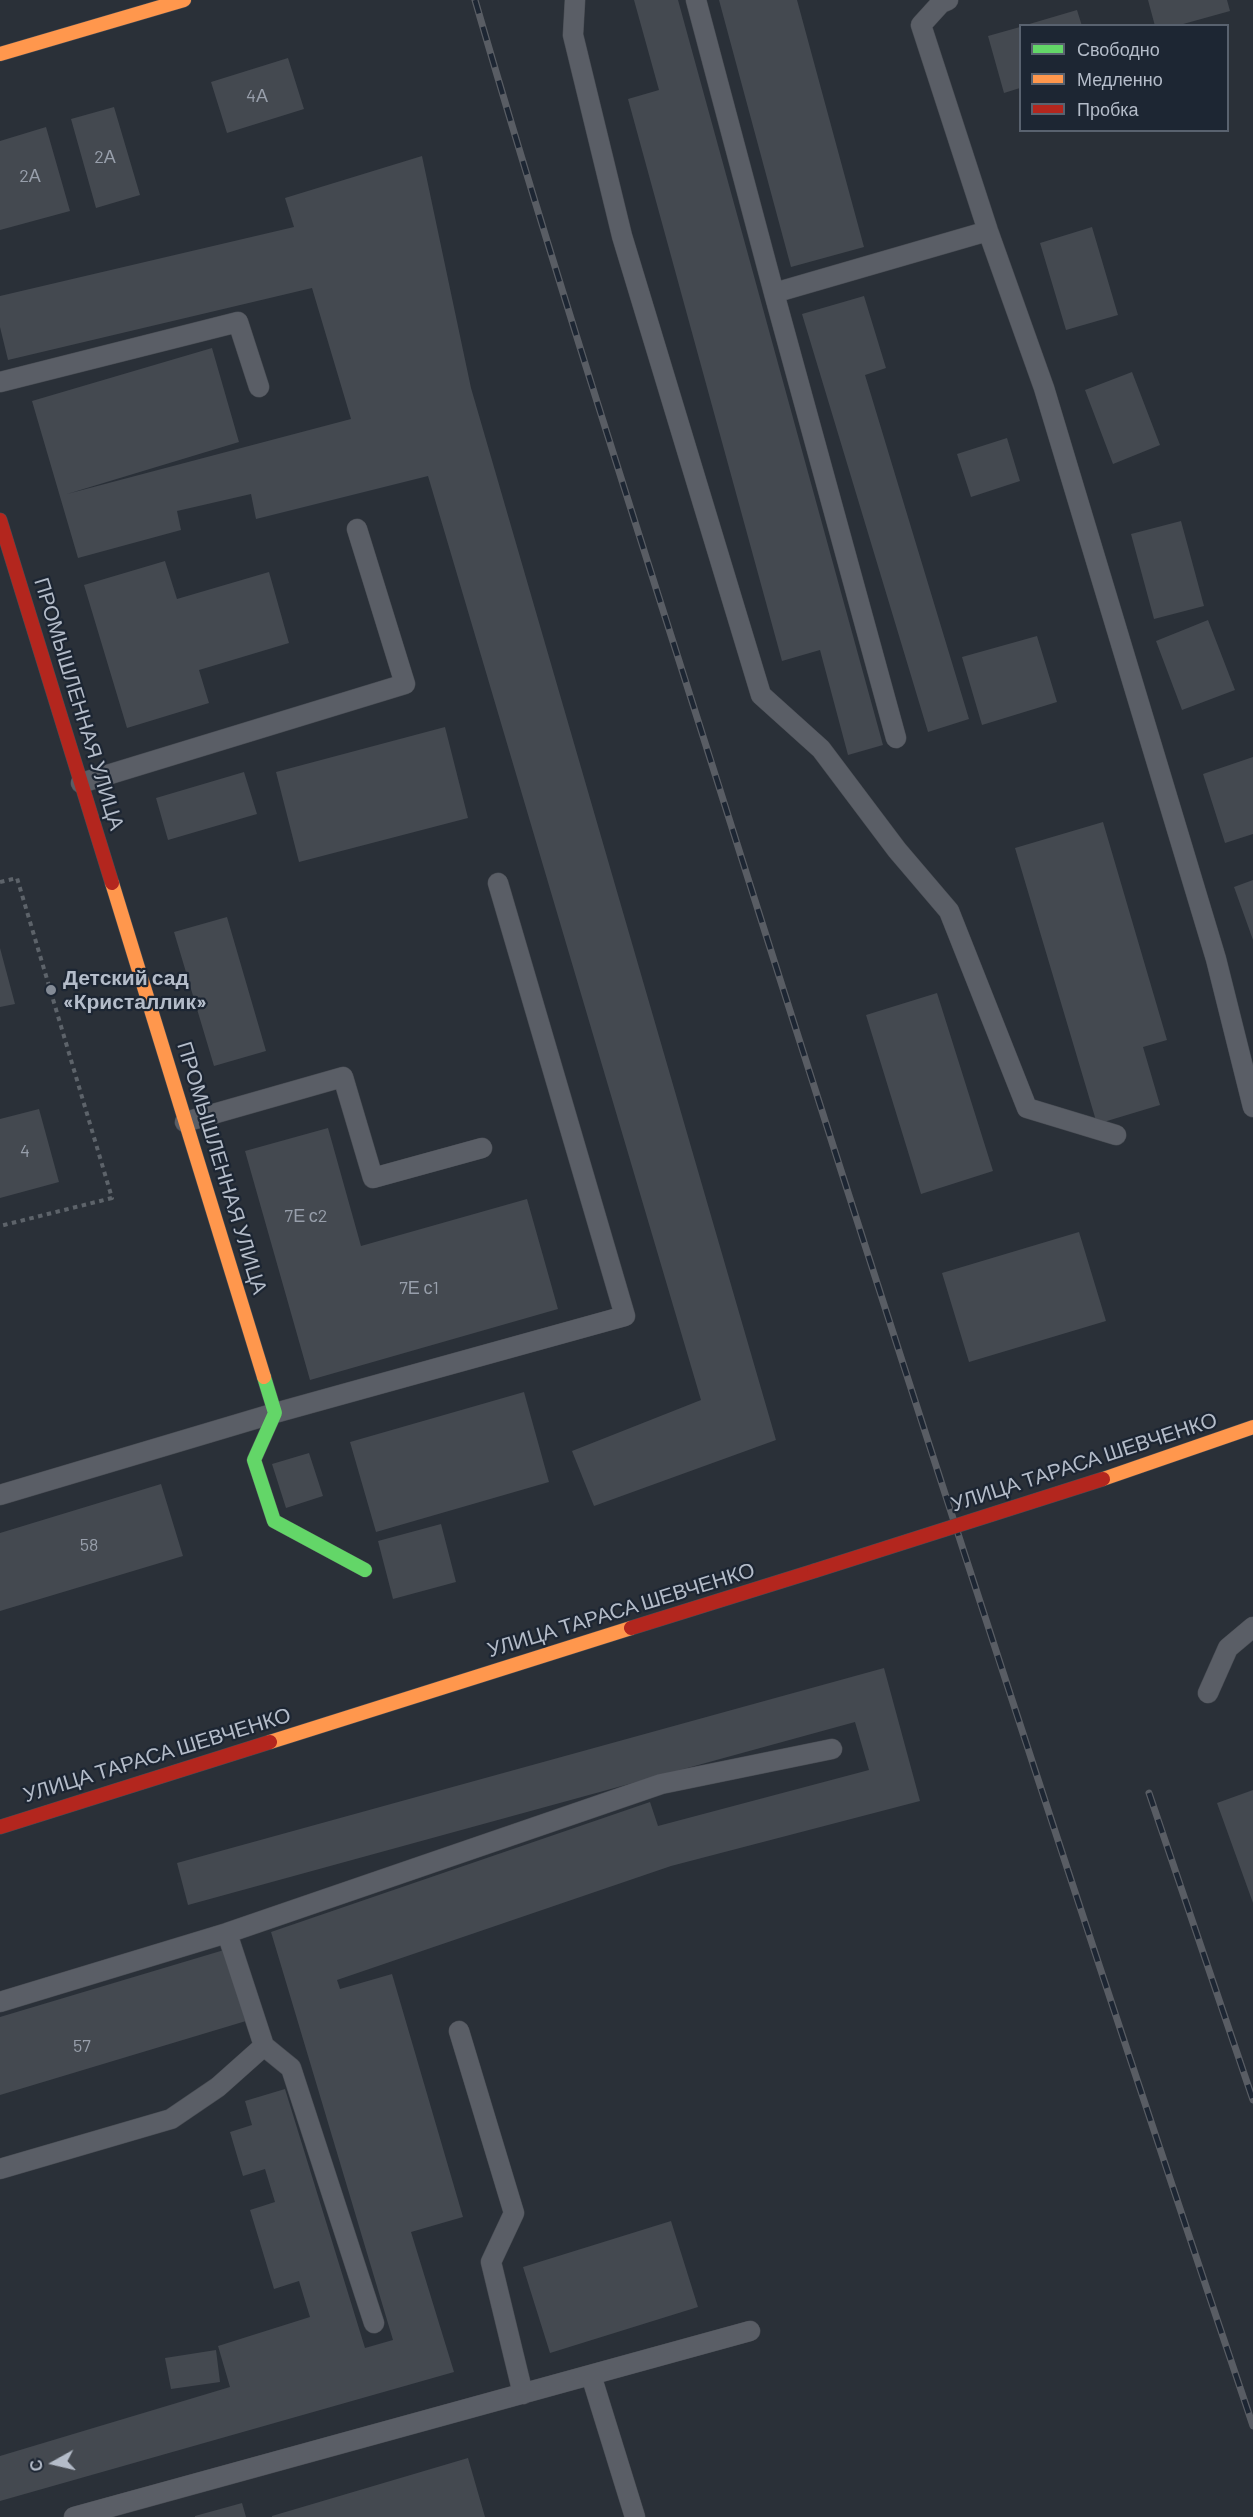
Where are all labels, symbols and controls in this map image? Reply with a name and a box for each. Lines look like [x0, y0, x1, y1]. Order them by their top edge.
legend [1019, 24, 1229, 132]
text: Свободно [1077, 38, 1160, 60]
text: Медленно [1077, 68, 1163, 90]
house number: 4А [246, 85, 268, 107]
text: Пробка [1077, 98, 1139, 120]
house number: 2А [94, 146, 116, 168]
house number: 2А [19, 165, 41, 187]
street label: ПРОМЫШЛЕННАЯ УЛИЦА [29, 575, 129, 833]
place label: Детский сад «Кристаллик» [63, 965, 207, 1015]
marker: Детский сад «Кристаллик» [44, 983, 58, 997]
street label: ПРОМЫШЛЕННАЯ УЛИЦА [172, 1039, 272, 1297]
house number: 4 [20, 1140, 30, 1162]
house number: 7Е с2 [285, 1205, 327, 1227]
house number: 7Е с1 [399, 1277, 439, 1299]
street label: УЛИЦА ТАРАСА ШЕВЧЕНКО [948, 1407, 1220, 1517]
house number: 58 [80, 1534, 98, 1556]
street label: УЛИЦА ТАРАСА ШЕВЧЕНКО [484, 1557, 758, 1663]
street label: УЛИЦА ТАРАСА ШЕВЧЕНКО [20, 1702, 294, 1808]
house number: 57 [73, 2035, 91, 2057]
north arrow [24, 2433, 84, 2493]
text: С [25, 2459, 46, 2473]

